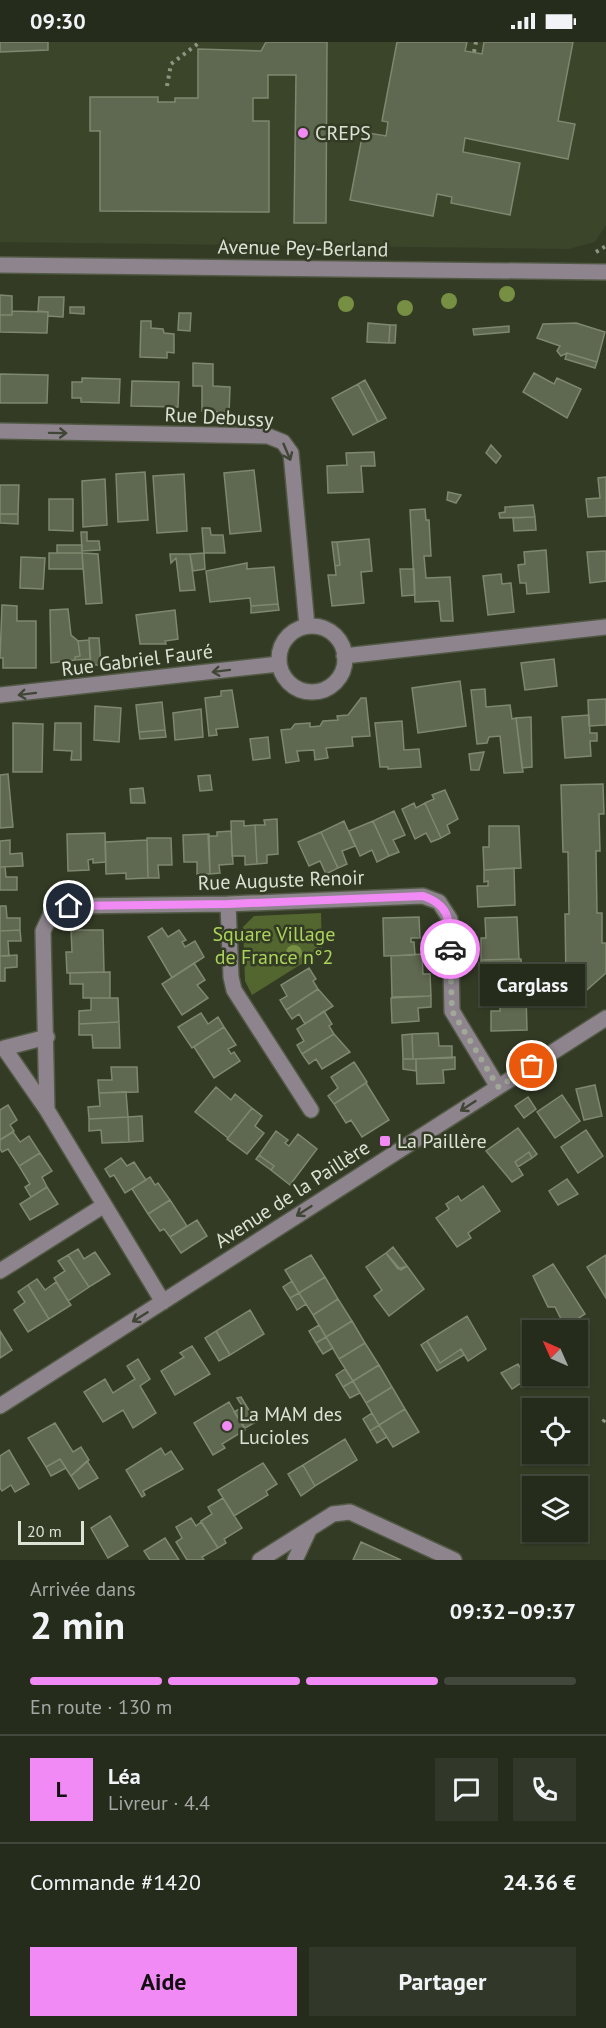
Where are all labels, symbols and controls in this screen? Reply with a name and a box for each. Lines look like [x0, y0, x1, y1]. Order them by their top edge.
text: 09:30 [30, 7, 86, 35]
place label: CREPS [315, 120, 371, 146]
marker: CREPS [296, 126, 310, 140]
street label: Avenue Pey-Berland [217, 234, 389, 262]
street label: Rue Debussy [164, 401, 275, 433]
one-way arrow [48, 427, 68, 438]
one-way arrow [282, 443, 293, 461]
street label: Rue Gabriel Fauré [60, 638, 214, 682]
one-way arrow [212, 666, 232, 677]
one-way arrow [18, 689, 38, 700]
street label: Rue Auguste Renoir [197, 864, 365, 896]
pin [43, 880, 94, 931]
icon: home [52, 889, 85, 922]
courier [420, 919, 480, 979]
park label: Square Village de France n°2 [213, 921, 335, 970]
icon: car [434, 933, 467, 966]
callout: Carglass [480, 964, 584, 1006]
text: Carglass [497, 972, 568, 998]
pin [506, 1040, 557, 1091]
icon: bag [515, 1049, 548, 1082]
one-way arrow [460, 1100, 477, 1112]
place label: La Paillère [397, 1128, 487, 1154]
street label: Avenue de la Paillère [210, 1134, 374, 1254]
marker: La Paillère [378, 1134, 392, 1148]
one-way arrow [296, 1206, 313, 1218]
one-way arrow [132, 1311, 149, 1323]
north arrow [522, 1320, 588, 1386]
map controls [522, 1320, 588, 1542]
button: locate [522, 1398, 588, 1464]
place label: La MAM des Lucioles [239, 1401, 342, 1450]
marker: La MAM des Lucioles [220, 1419, 234, 1433]
button: layers [522, 1476, 588, 1542]
scale bar [18, 1518, 84, 1546]
text: 20 m [27, 1521, 62, 1541]
text: Arrivée dans [30, 1576, 136, 1602]
text: 09:32–09:37 [450, 1597, 576, 1625]
text: 2 min [30, 1599, 125, 1650]
text: En route · 130 m [30, 1694, 172, 1720]
button: chat [435, 1758, 498, 1821]
button: phone [513, 1758, 576, 1821]
text: Léa [108, 1762, 141, 1790]
text: L [56, 1775, 67, 1803]
text: Livreur · 4.4 [108, 1790, 210, 1816]
text: Commande #1420 [30, 1868, 201, 1896]
text: 24.36 € [503, 1868, 576, 1896]
button: Aide [30, 1947, 297, 2016]
button: Partager [309, 1947, 576, 2016]

